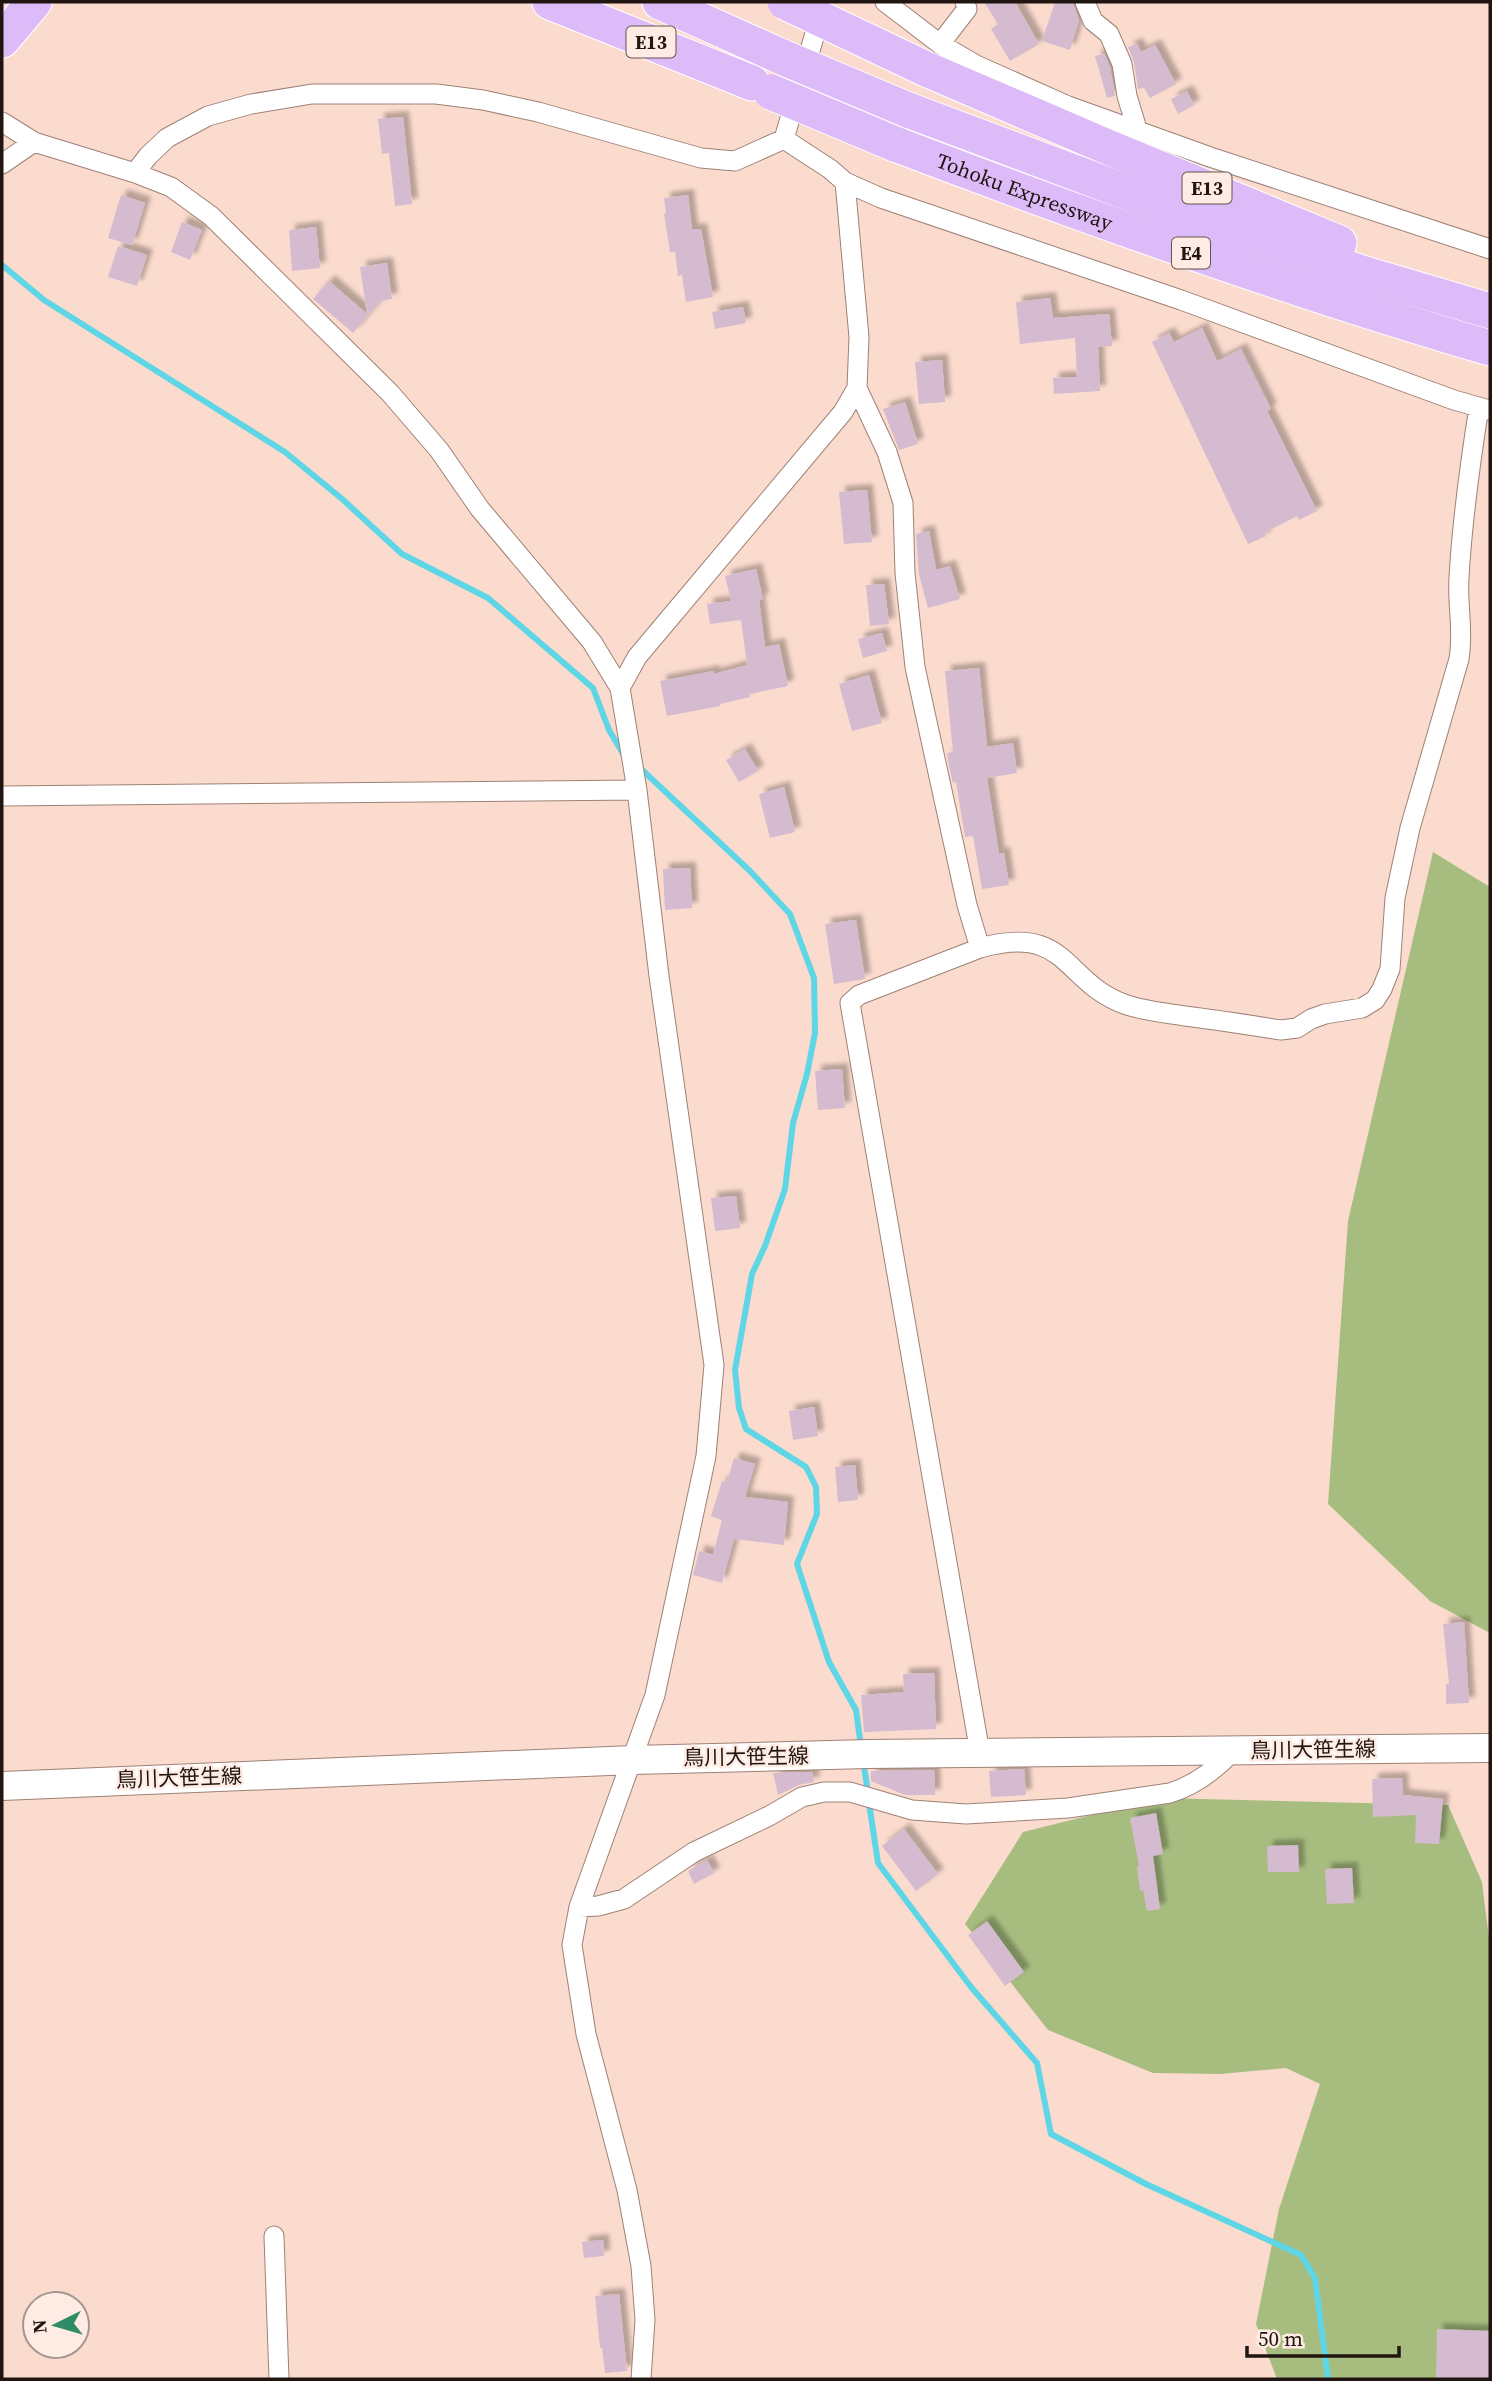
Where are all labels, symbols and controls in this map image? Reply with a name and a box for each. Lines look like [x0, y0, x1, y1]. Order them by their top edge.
road number: E13 [626, 26, 676, 58]
street label: Tohoku Expressway [933, 146, 1117, 237]
road number: E13 [1182, 172, 1232, 204]
road number: E4 [1172, 238, 1210, 268]
street label: 鳥川大笹生線 [1250, 1734, 1376, 1765]
street label: 鳥川大笹生線 [683, 1741, 809, 1772]
street label: 鳥川大笹生線 [116, 1761, 242, 1794]
north arrow [21, 2290, 91, 2360]
scale bar [1247, 2314, 1399, 2358]
text: N [25, 2318, 53, 2335]
text: 50 m [1258, 2324, 1303, 2353]

